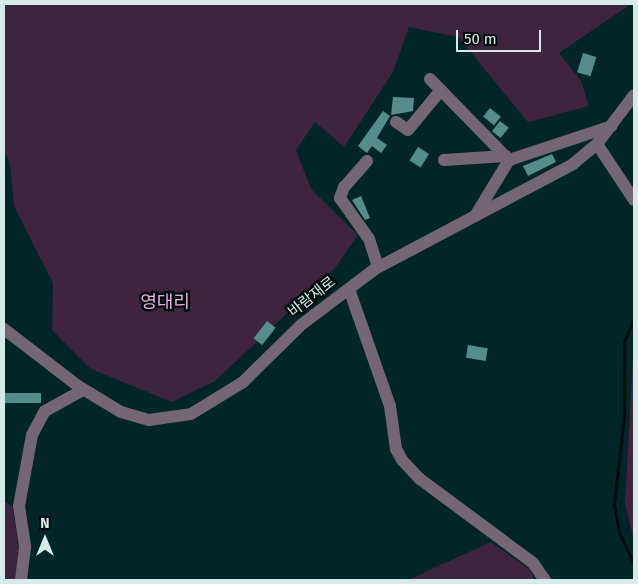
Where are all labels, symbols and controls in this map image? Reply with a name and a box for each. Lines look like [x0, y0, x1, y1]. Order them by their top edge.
scale bar [458, 20, 543, 52]
text: 50 m [464, 30, 497, 48]
street label: 바람재로 [285, 273, 339, 321]
district label: 영대리 [140, 291, 190, 313]
north arrow [20, 514, 70, 564]
text: N [40, 515, 50, 532]

